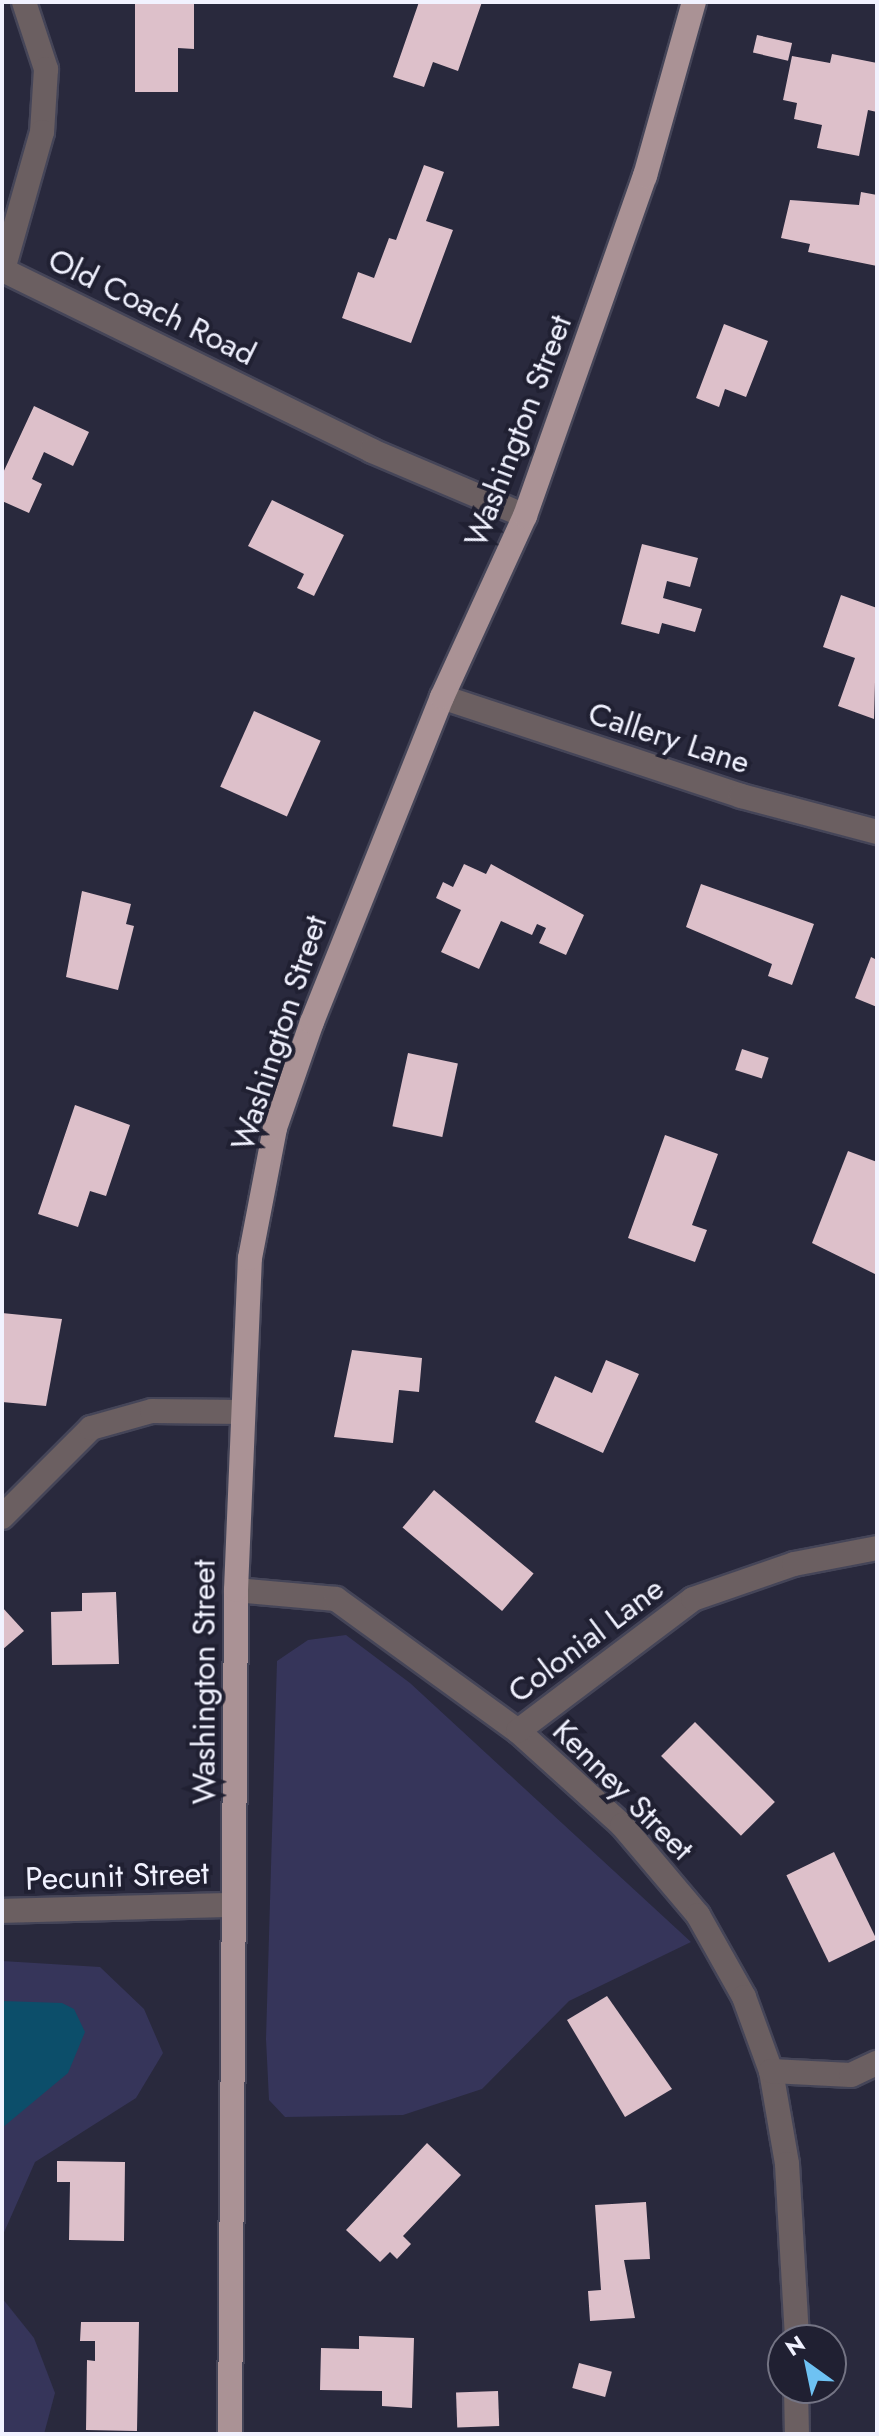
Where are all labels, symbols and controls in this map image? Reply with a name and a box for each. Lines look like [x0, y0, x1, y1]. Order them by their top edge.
street label: Old Coach Road [42, 240, 262, 374]
street label: Washington Street [456, 310, 580, 552]
street label: Callery Lane [584, 694, 754, 782]
street label: Washington Street [223, 911, 335, 1155]
street label: Washington Street [185, 1560, 223, 1804]
street label: Colonial Lane [501, 1569, 671, 1711]
street label: Kenney Street [545, 1712, 701, 1868]
street label: Pecunit Street [24, 1854, 210, 1898]
north arrow [767, 2324, 847, 2404]
text: N [779, 2327, 811, 2364]

